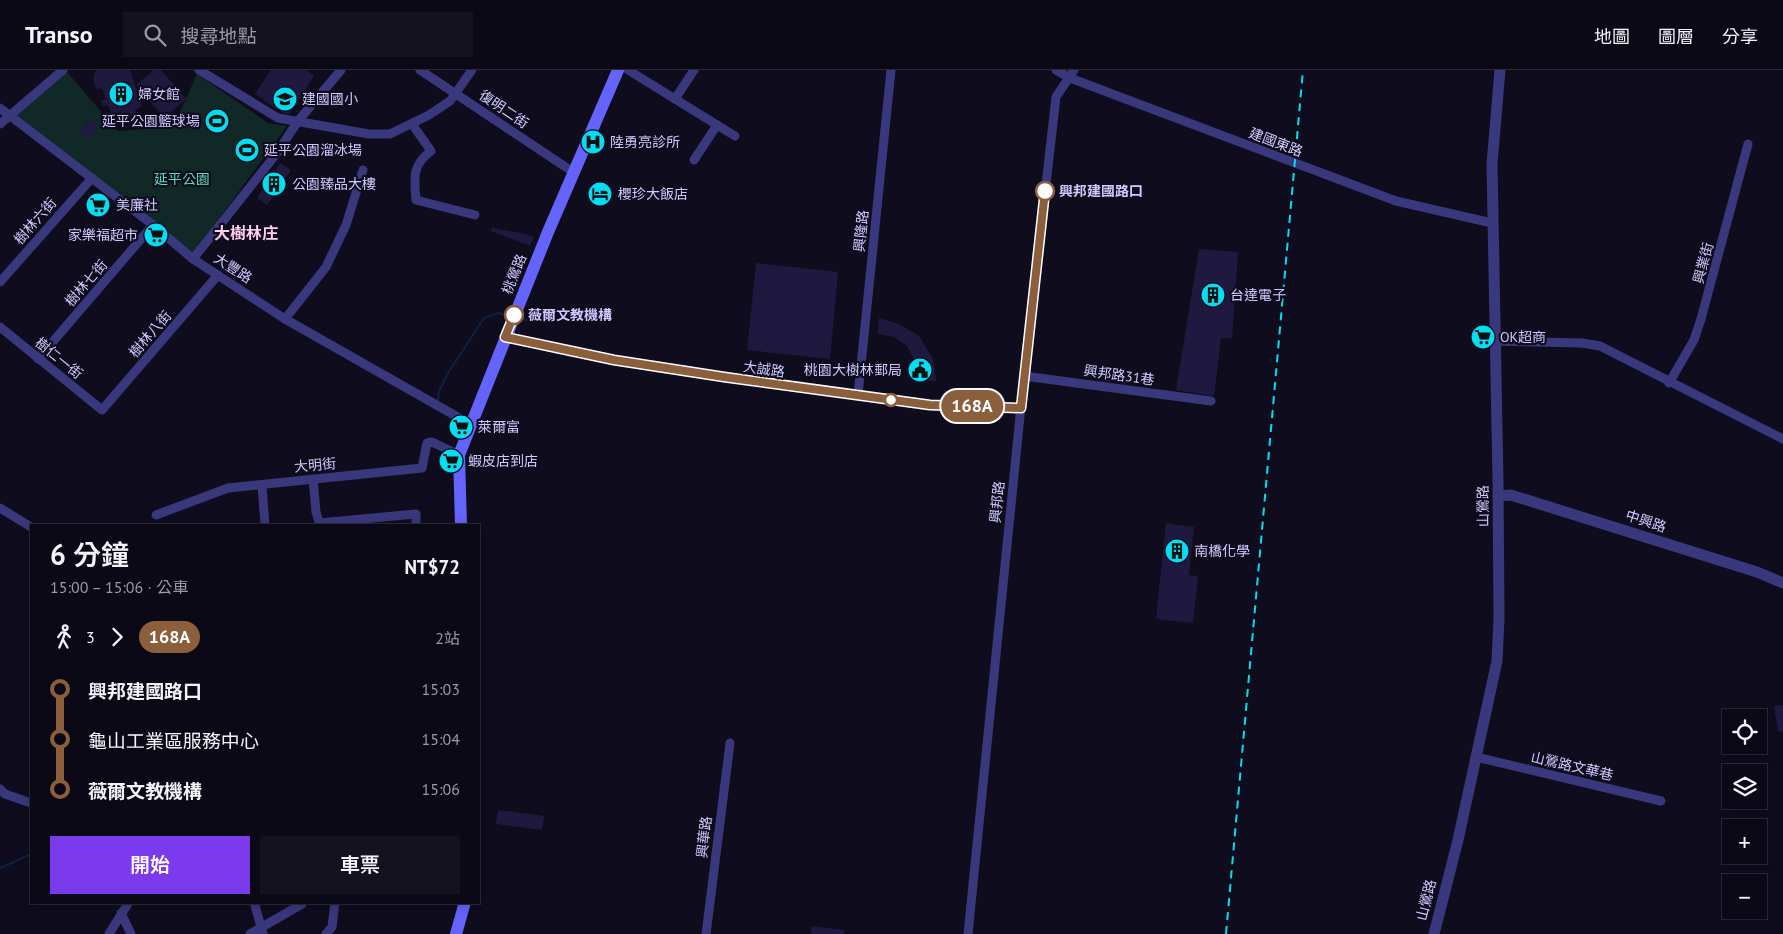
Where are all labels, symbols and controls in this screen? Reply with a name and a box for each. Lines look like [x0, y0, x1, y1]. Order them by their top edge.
search box [123, 12, 473, 57]
text: Transo [25, 19, 93, 50]
icon: search [141, 21, 169, 49]
text: 搜尋地點 [181, 24, 257, 48]
text: 地圖 [1594, 25, 1630, 48]
text: 圖層 [1658, 25, 1694, 48]
text: 分享 [1722, 25, 1758, 48]
building icon: 婦女館 [108, 81, 134, 107]
place label: 婦女館 [138, 85, 180, 103]
school or university icon: 建國國小 [272, 86, 298, 112]
street label: 復明二街 [476, 86, 532, 132]
place label: 建國國小 [302, 90, 358, 108]
sports icon: 延平公園籃球場 [204, 108, 230, 134]
place label: 延平公園籃球場 [102, 112, 200, 130]
street label: 建國東路 [1247, 124, 1305, 160]
hospital icon: 陸勇亮診所 [580, 129, 606, 155]
place label: 陸勇亮診所 [610, 133, 680, 151]
sports icon: 延平公園溜冰場 [234, 137, 260, 163]
place label: 延平公園溜冰場 [264, 141, 362, 159]
park label: 延平公園 [154, 170, 210, 188]
building icon: 公園臻品大樓 [261, 171, 287, 197]
place label: 公園臻品大樓 [292, 175, 376, 193]
hotel icon: 櫻珍大飯店 [587, 181, 613, 207]
marker: 興邦建國路口 [1035, 181, 1055, 201]
place label: 興邦建國路口 [1059, 182, 1143, 200]
place label: 櫻珍大飯店 [618, 185, 688, 203]
supermarket icon: 美廉社 [85, 192, 111, 218]
street label: 樹林六街 [10, 194, 60, 248]
place label: 美廉社 [116, 196, 158, 214]
street label: 興隆路 [850, 209, 872, 253]
supermarket icon: 家樂福超市 [143, 222, 169, 248]
district label: 大樹林庄 [214, 223, 278, 243]
place label: 家樂福超市 [68, 226, 138, 244]
street label: 興業街 [1689, 240, 1717, 286]
street label: 大豐路 [210, 249, 256, 287]
street label: 桃鶯路 [498, 251, 530, 297]
street label: 樹林七街 [61, 256, 111, 310]
building icon: 台達電子 [1200, 282, 1226, 308]
place label: 台達電子 [1230, 286, 1286, 304]
marker: 薇爾文教機構 [504, 305, 524, 325]
place label: 薇爾文教機構 [528, 306, 612, 324]
street label: 樹林八街 [125, 307, 175, 361]
supermarket icon: OK超商 [1470, 324, 1496, 350]
place label: OK超商 [1500, 328, 1546, 346]
street label: 樹仁一街 [32, 333, 86, 383]
street label: 大誠路 [742, 357, 786, 381]
public building icon: 桃園大樹林郵局 [907, 357, 933, 383]
place label: 桃園大樹林郵局 [804, 361, 902, 379]
street label: 興邦路31巷 [1082, 361, 1156, 389]
line badge: 168A [937, 390, 1007, 422]
unlabelled marker [884, 393, 898, 407]
text: 168A [951, 394, 993, 417]
supermarket icon: 萊爾富 [448, 414, 474, 440]
place label: 萊爾富 [478, 418, 520, 436]
supermarket icon: 蝦皮店到店 [438, 448, 464, 474]
place label: 蝦皮店到店 [468, 452, 538, 470]
street label: 大明街 [293, 454, 337, 476]
street label: 興邦路 [986, 480, 1008, 524]
street label: 山鶯路 [1474, 485, 1492, 527]
street label: 中興路 [1623, 506, 1669, 536]
text: 6 分鐘 [50, 536, 129, 573]
building icon: 南橋化學 [1164, 538, 1190, 564]
place label: 南橋化學 [1194, 542, 1250, 560]
text: NT$72 [404, 555, 460, 579]
text: 15:00 – 15:06 · 公車 [50, 577, 188, 597]
icon: walk [50, 623, 78, 651]
icon: forward [103, 623, 131, 651]
text: 168A [149, 625, 190, 648]
text: 3 [86, 627, 95, 647]
text: 2站 [435, 628, 460, 648]
text: 興邦建國路口 [88, 679, 202, 703]
text: 15:03 [422, 679, 460, 699]
map controls [1722, 709, 1767, 919]
button: locate [1722, 709, 1767, 754]
text: 龜山工業區服務中心 [88, 729, 259, 753]
text: 15:04 [422, 729, 460, 749]
street label: 山鶯路文華巷 [1529, 748, 1615, 784]
button: layers [1722, 764, 1767, 809]
text: 薇爾文教機構 [88, 779, 202, 803]
text: 15:06 [422, 779, 460, 799]
street label: 興華路 [693, 815, 715, 859]
button: + [1722, 819, 1767, 864]
button: 開始 [50, 836, 250, 894]
button: 車票 [260, 836, 460, 894]
button: − [1722, 874, 1767, 919]
street label: 山鶯路 [1412, 877, 1440, 923]

